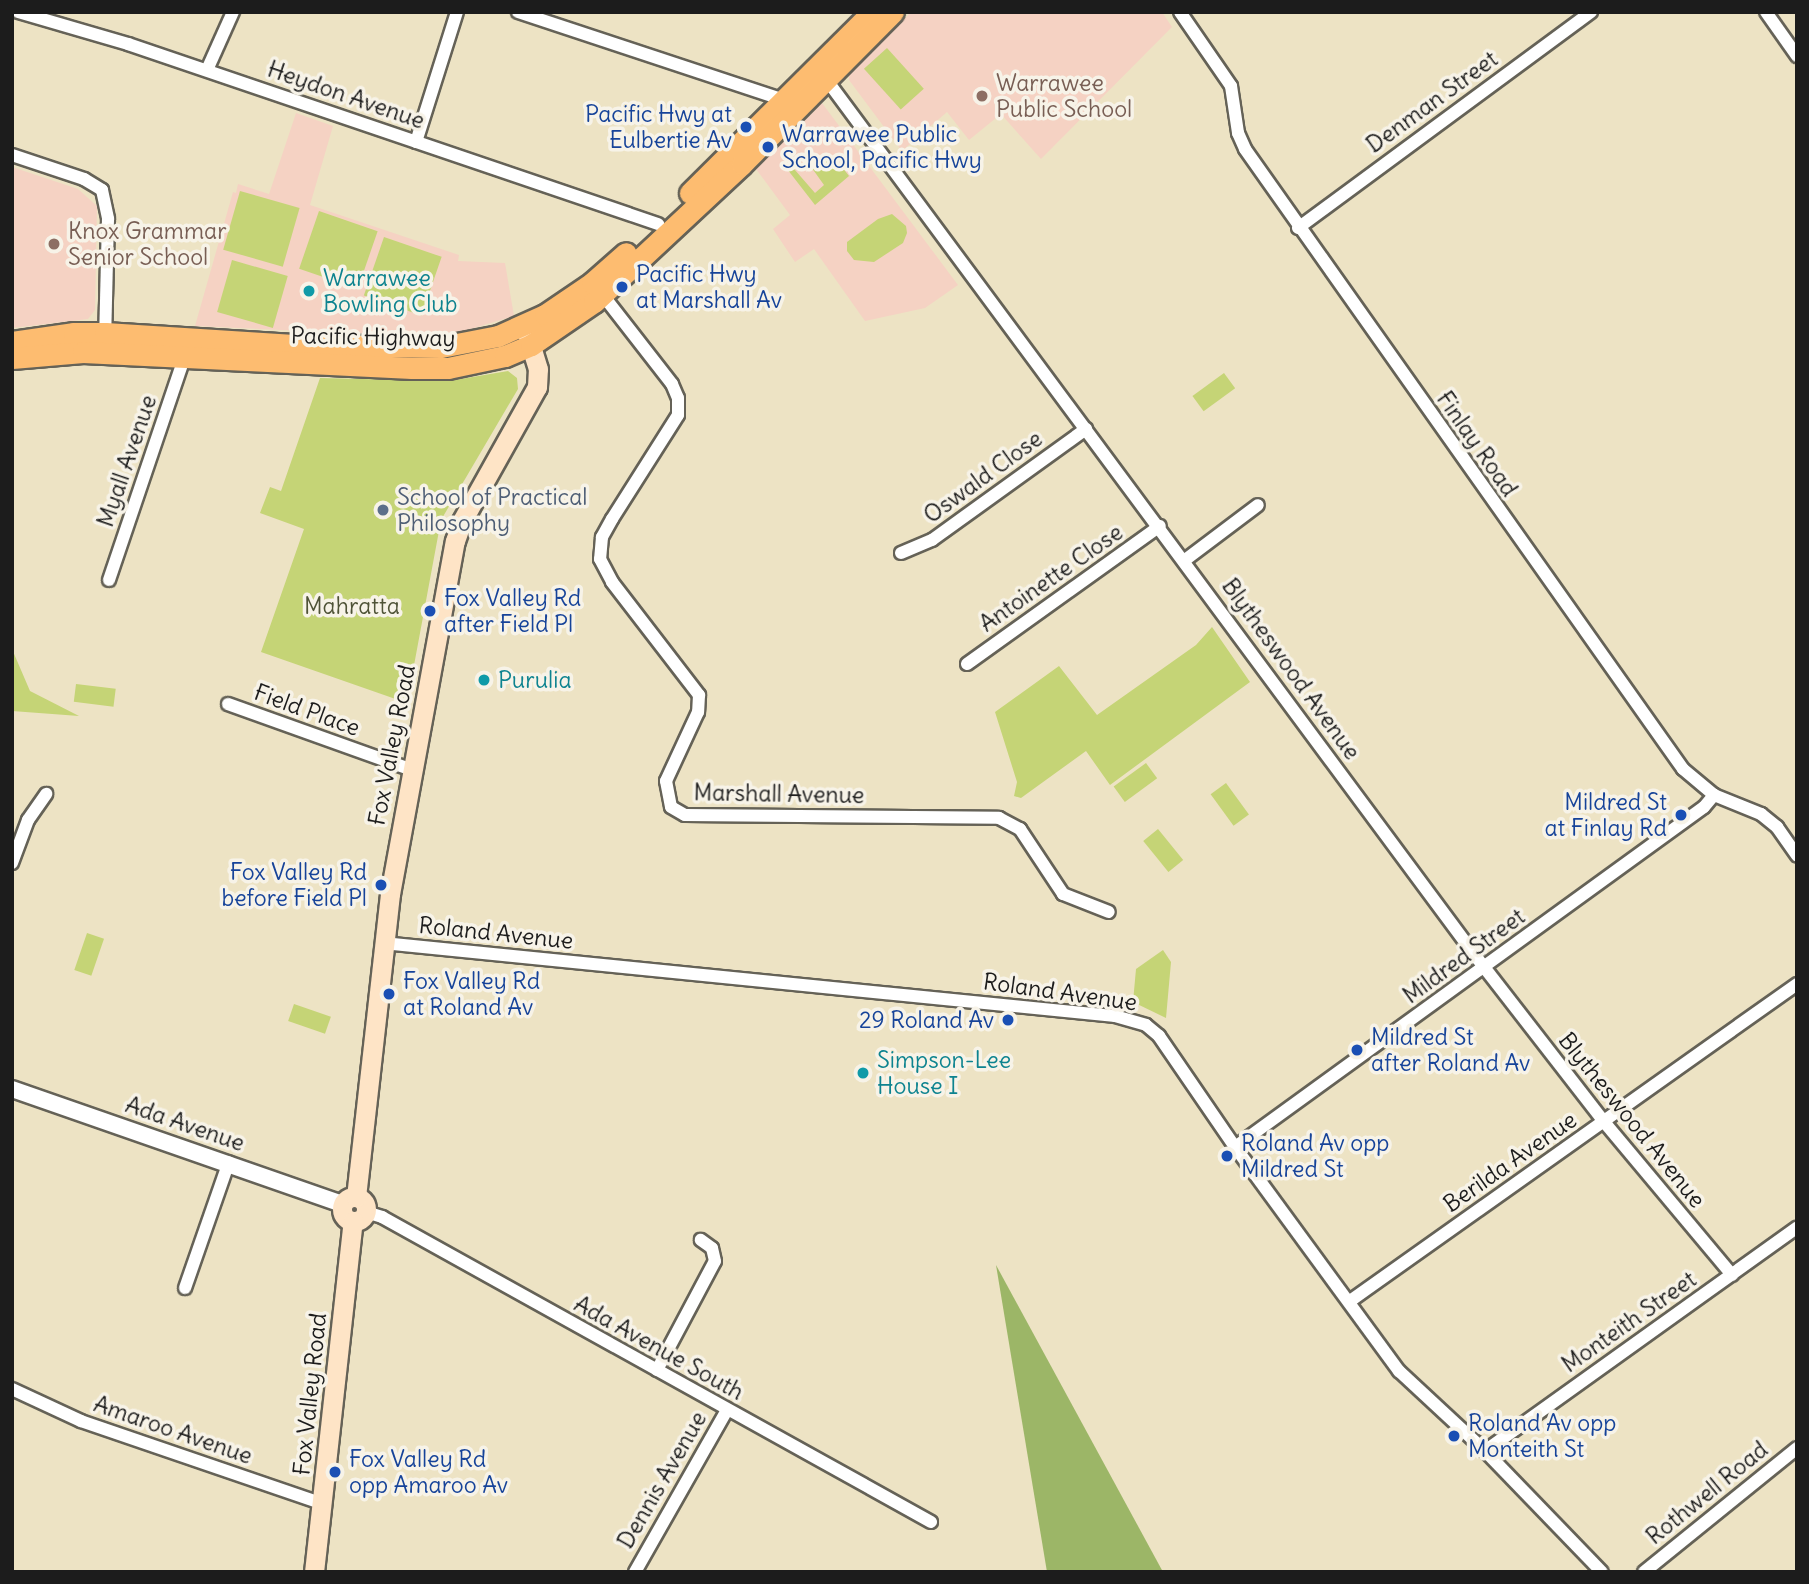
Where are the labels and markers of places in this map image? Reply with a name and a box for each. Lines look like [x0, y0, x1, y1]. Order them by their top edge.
place label: Warrawee Public School [996, 69, 1132, 123]
marker: Warrawee Public School [974, 88, 990, 104]
place label: Pacific Hwy at Eulbertie Av [585, 100, 732, 154]
marker: Pacific Hwy at Eulbertie Av [738, 119, 754, 135]
place label: Warrawee Public School, Pacific Hwy [782, 120, 982, 174]
marker: Warrawee Public School, Pacific Hwy [760, 139, 776, 155]
place label: Knox Grammar Senior School [68, 217, 227, 271]
marker: Knox Grammar Senior School [46, 236, 62, 252]
place label: Pacific Hwy at Marshall Av [636, 260, 782, 314]
place label: Warrawee Bowling Club [323, 264, 457, 318]
marker: Pacific Hwy at Marshall Av [614, 279, 630, 295]
marker: Warrawee Bowling Club [301, 283, 317, 299]
place label: School of Practical Philosophy [397, 483, 587, 537]
marker: School of Practical Philosophy [375, 502, 391, 518]
place label: Fox Valley Rd after Field Pl [444, 584, 581, 638]
marker: Fox Valley Rd after Field Pl [422, 603, 438, 619]
place label: Purulia [498, 666, 572, 694]
marker: Purulia [476, 672, 492, 688]
place label: Mildred St at Finlay Rd [1544, 788, 1667, 842]
marker: Mildred St at Finlay Rd [1673, 807, 1689, 823]
place label: Fox Valley Rd before Field Pl [221, 858, 367, 912]
marker: Fox Valley Rd before Field Pl [373, 877, 389, 893]
place label: Fox Valley Rd at Roland Av [403, 967, 540, 1021]
marker: Fox Valley Rd at Roland Av [381, 986, 397, 1002]
place label: 29 Roland Av [859, 1006, 994, 1034]
marker: 29 Roland Av [1000, 1012, 1016, 1028]
place label: Mildred St after Roland Av [1371, 1023, 1530, 1077]
marker: Mildred St after Roland Av [1349, 1042, 1365, 1058]
place label: Simpson-Lee House I [877, 1046, 1011, 1100]
marker: Simpson-Lee House I [855, 1065, 871, 1081]
place label: Roland Av opp Mildred St [1241, 1129, 1389, 1183]
marker: Roland Av opp Mildred St [1219, 1148, 1235, 1164]
place label: Roland Av opp Monteith St [1468, 1409, 1616, 1463]
marker: Roland Av opp Monteith St [1446, 1428, 1462, 1444]
place label: Fox Valley Rd opp Amaroo Av [349, 1445, 508, 1499]
marker: Fox Valley Rd opp Amaroo Av [327, 1464, 343, 1480]

